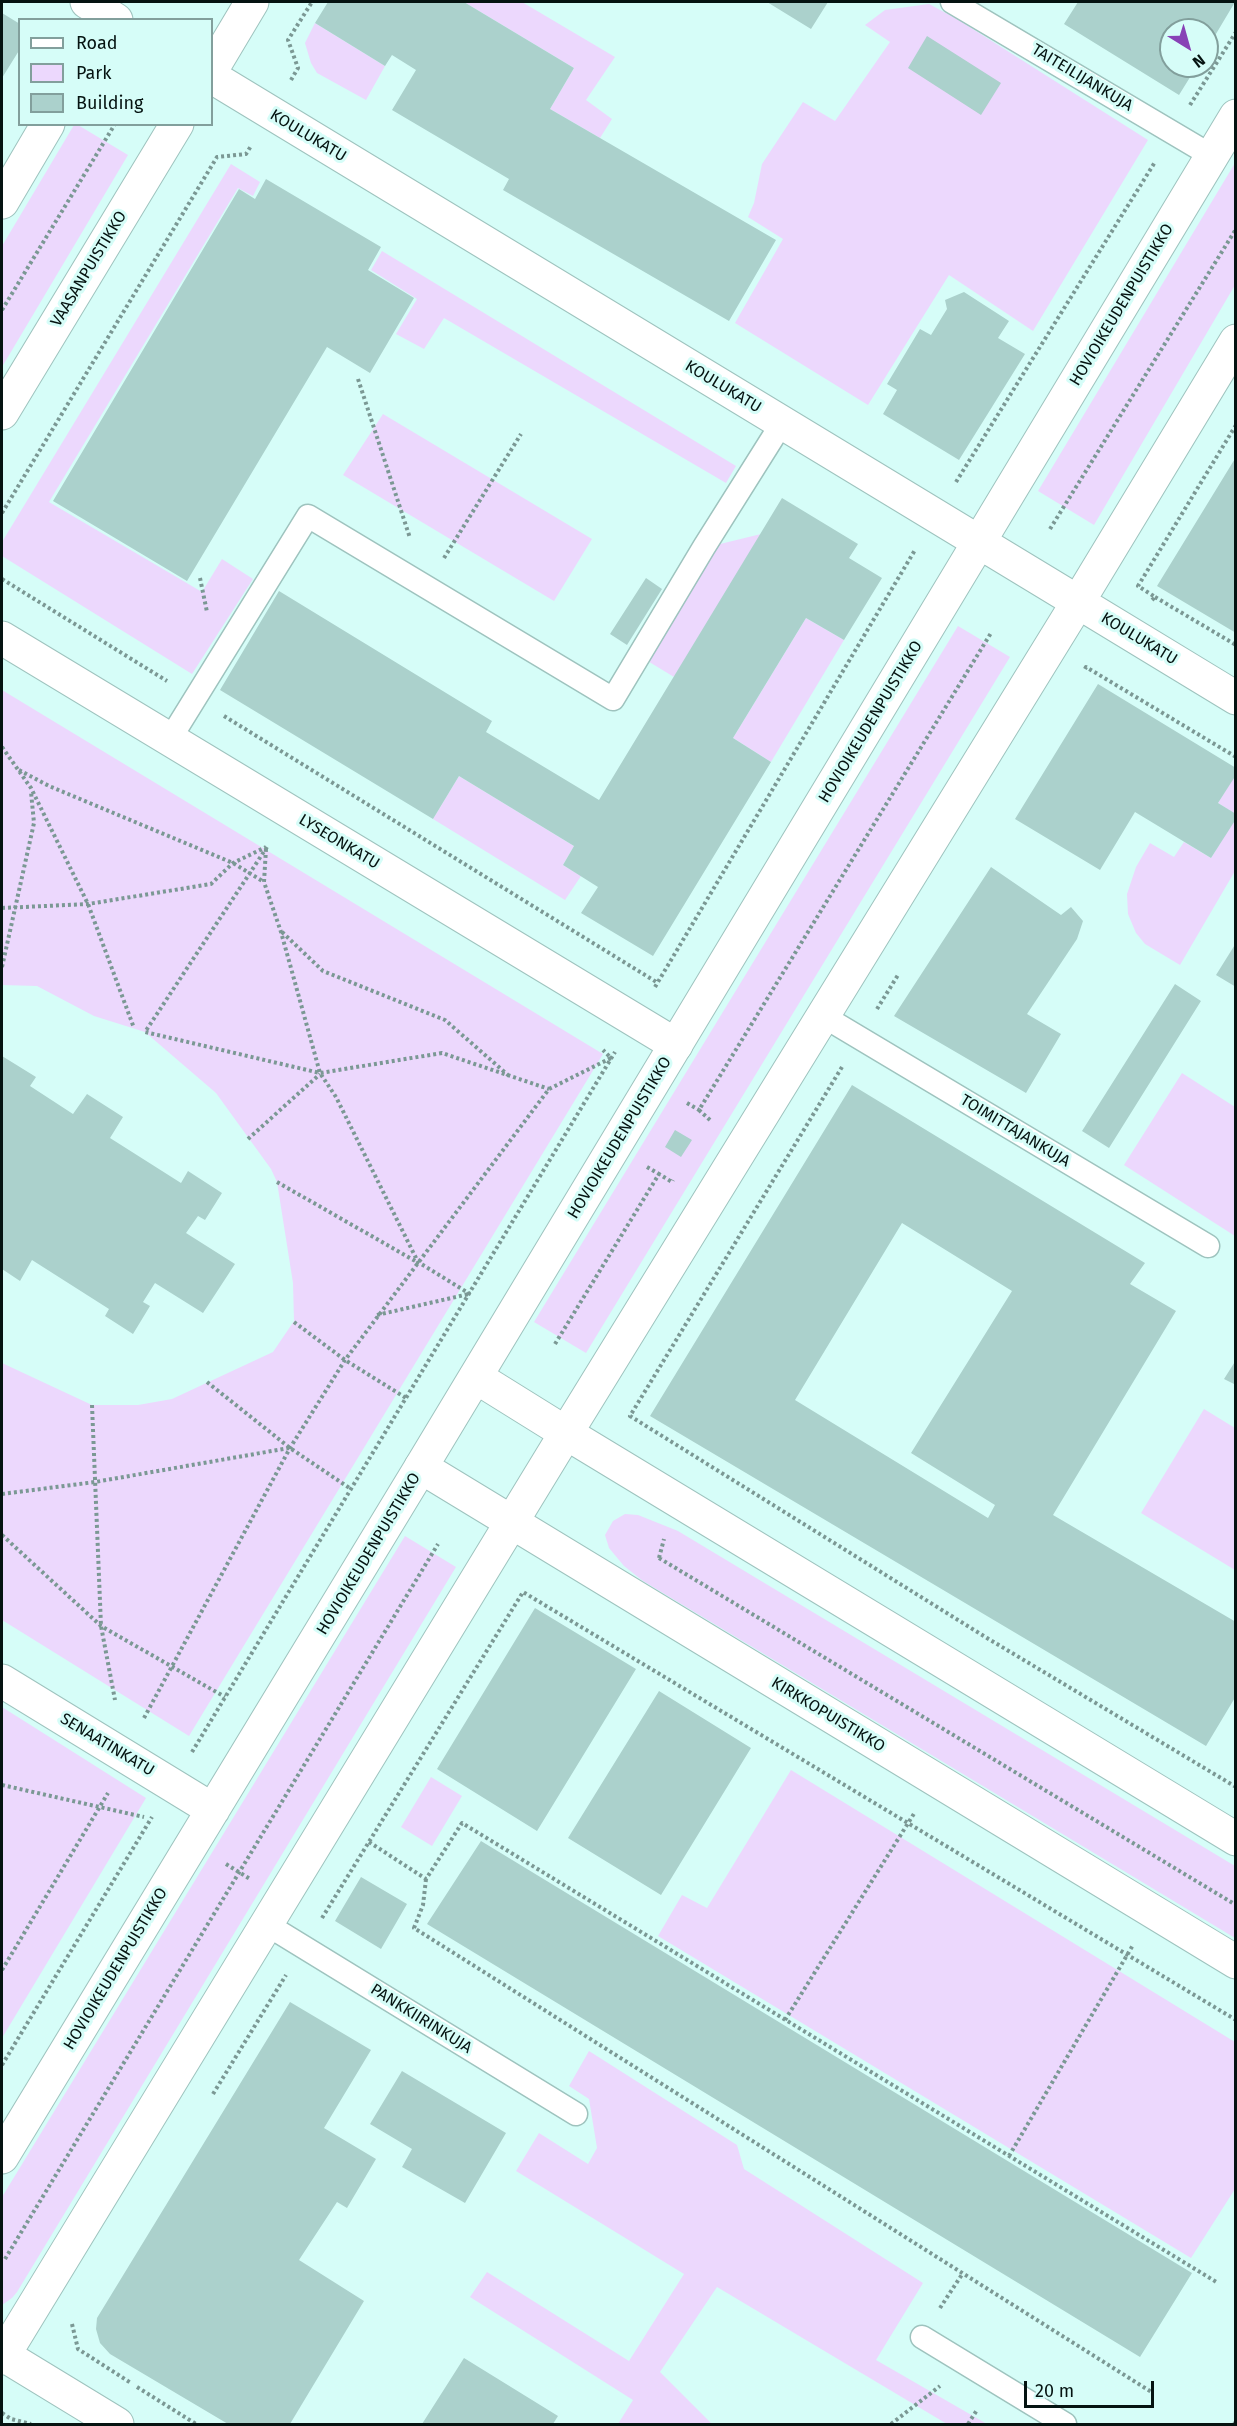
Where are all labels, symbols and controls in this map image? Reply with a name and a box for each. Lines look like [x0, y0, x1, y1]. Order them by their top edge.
legend [18, 18, 213, 126]
north arrow [1159, 18, 1219, 78]
text: Road [76, 32, 118, 54]
street label: TAITEILIJANKUJA [1028, 40, 1136, 116]
text: N [1189, 50, 1209, 72]
text: Park [76, 62, 111, 84]
text: Building [76, 92, 143, 114]
street label: KOULUKATU [266, 106, 350, 166]
street label: VAASANPUISTIKKO [47, 208, 131, 330]
street label: HOVIOIKEUDENPUISTIKKO [1066, 221, 1178, 389]
street label: KOULUKATU [681, 357, 765, 417]
street label: KOULUKATU [1097, 609, 1181, 669]
street label: HOVIOIKEUDENPUISTIKKO [815, 638, 927, 806]
street label: LYSEONKATU [295, 810, 383, 874]
street label: HOVIOIKEUDENPUISTIKKO [564, 1054, 676, 1222]
street label: TOIMITTAJANKUJA [957, 1091, 1073, 1171]
street label: HOVIOIKEUDENPUISTIKKO [313, 1470, 425, 1638]
street label: KIRKKOPUISTIKKO [768, 1674, 888, 1756]
street label: SENAATINKATU [56, 1709, 158, 1781]
street label: HOVIOIKEUDENPUISTIKKO [60, 1885, 172, 2053]
street label: PANKKIIRINKUJA [367, 1980, 475, 2058]
scale bar [1027, 2369, 1158, 2407]
text: 20 m [1035, 2380, 1074, 2402]

